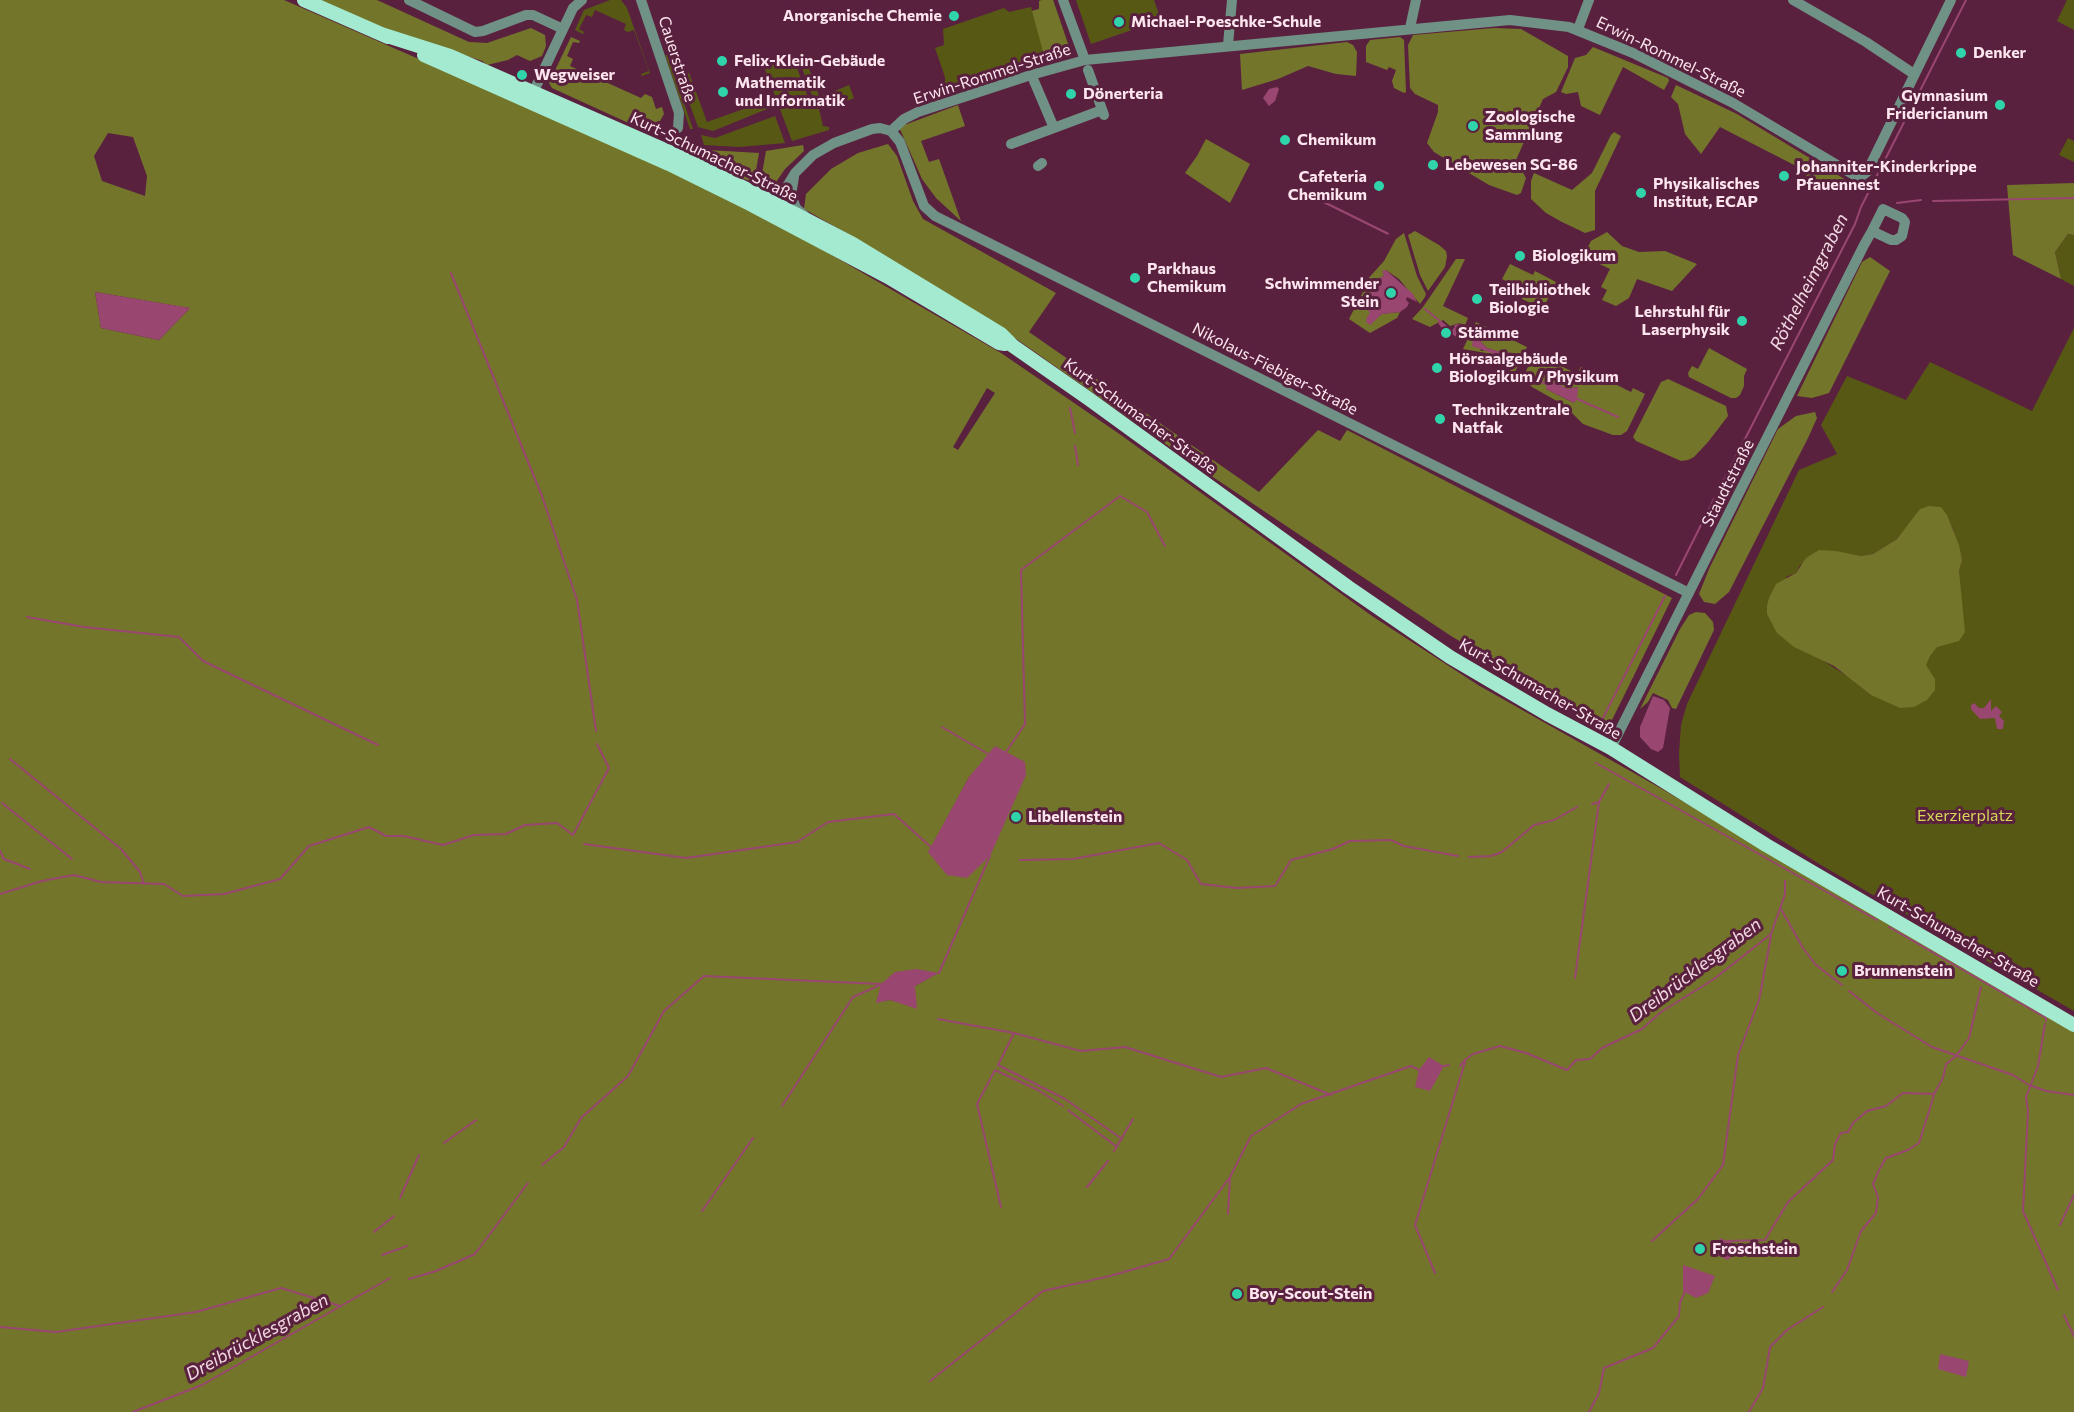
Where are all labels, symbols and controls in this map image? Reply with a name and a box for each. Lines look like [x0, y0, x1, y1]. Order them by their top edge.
place label: Anorganische Chemie [783, 6, 942, 26]
marker: Anorganische Chemie [947, 9, 961, 23]
place label: Michael-Poeschke-Schule [1131, 12, 1321, 32]
street label: Erwin-Rommel-Straße [1593, 12, 1749, 102]
street label: Cauerstraße [654, 14, 700, 104]
marker: Michael-Poeschke-Schule [1112, 15, 1126, 29]
street label: Erwin-Rommel-Straße [911, 40, 1073, 108]
place label: Denker [1973, 43, 2026, 63]
marker: Denker [1954, 46, 1968, 60]
place label: Felix-Klein-Gebäude [734, 51, 885, 71]
marker: Felix-Klein-Gebäude [715, 54, 729, 68]
place label: Wegweiser [534, 65, 615, 85]
marker: Wegweiser [515, 68, 529, 82]
place label: Mathematik und Informatik [735, 73, 845, 111]
place label: Dönerteria [1083, 84, 1163, 104]
marker: Mathematik und Informatik [716, 85, 730, 99]
place label: Gymnasium Fridericianum [1886, 86, 1988, 124]
marker: Dönerteria [1064, 87, 1078, 101]
marker: Gymnasium Fridericianum [1993, 98, 2007, 112]
place label: Zoologische Sammlung [1485, 107, 1575, 145]
street label: Kurt-Schumacher-Straße [627, 108, 801, 206]
marker: Zoologische Sammlung [1466, 119, 1480, 133]
place label: Chemikum [1297, 130, 1376, 150]
marker: Chemikum [1278, 133, 1292, 147]
place label: Lebewesen SG-86 [1445, 155, 1578, 175]
place label: Johanniter-Kinderkrippe Pfauennest [1796, 157, 1977, 195]
marker: Lebewesen SG-86 [1426, 158, 1440, 172]
place label: Cafeteria Chemikum [1288, 167, 1367, 205]
marker: Johanniter-Kinderkrippe Pfauennest [1777, 169, 1791, 183]
place label: Physikalisches Institut, ECAP [1653, 174, 1760, 212]
marker: Cafeteria Chemikum [1372, 179, 1386, 193]
marker: Physikalisches Institut, ECAP [1634, 186, 1648, 200]
water label: Röthelheimgraben [1765, 210, 1853, 354]
place label: Biologikum [1532, 246, 1616, 266]
marker: Biologikum [1513, 249, 1527, 263]
place label: Parkhaus Chemikum [1147, 259, 1226, 297]
marker: Parkhaus Chemikum [1128, 271, 1142, 285]
place label: Schwimmender Stein [1265, 274, 1379, 312]
place label: Teilbibliothek Biologie [1489, 280, 1591, 318]
marker: Schwimmender Stein [1384, 286, 1398, 300]
marker: Teilbibliothek Biologie [1470, 292, 1484, 306]
place label: Lehrstuhl für Laserphysik [1634, 302, 1730, 340]
marker: Lehrstuhl für Laserphysik [1735, 314, 1749, 328]
street label: Nikolaus-Fiebiger-Straße [1189, 319, 1361, 419]
place label: Stämme [1458, 323, 1519, 343]
marker: Stämme [1439, 326, 1453, 340]
place label: Hörsaalgebäude Biologikum / Physikum [1449, 349, 1619, 387]
street label: Kurt-Schumacher-Straße [1060, 354, 1220, 478]
marker: Hörsaalgebäude Biologikum / Physikum [1430, 361, 1444, 375]
place label: Technikzentrale Natfak [1452, 400, 1570, 438]
marker: Technikzentrale Natfak [1433, 412, 1447, 426]
street label: Staudtstraße [1698, 436, 1758, 530]
street label: Kurt-Schumacher-Straße [1455, 635, 1625, 743]
park label: Exerzierplatz [1917, 806, 2013, 826]
place label: Libellenstein [1028, 807, 1122, 827]
marker: Libellenstein [1009, 810, 1023, 824]
street label: Kurt-Schumacher-Straße [1873, 883, 2043, 991]
water label: Dreibrücklesgraben [1625, 913, 1765, 1027]
place label: Brunnenstein [1854, 961, 1953, 981]
marker: Brunnenstein [1835, 964, 1849, 978]
place label: Froschstein [1712, 1239, 1798, 1259]
marker: Froschstein [1693, 1242, 1707, 1256]
place label: Boy-Scout-Stein [1249, 1284, 1372, 1304]
marker: Boy-Scout-Stein [1230, 1287, 1244, 1301]
water label: Dreibrücklesgraben [182, 1289, 332, 1385]

